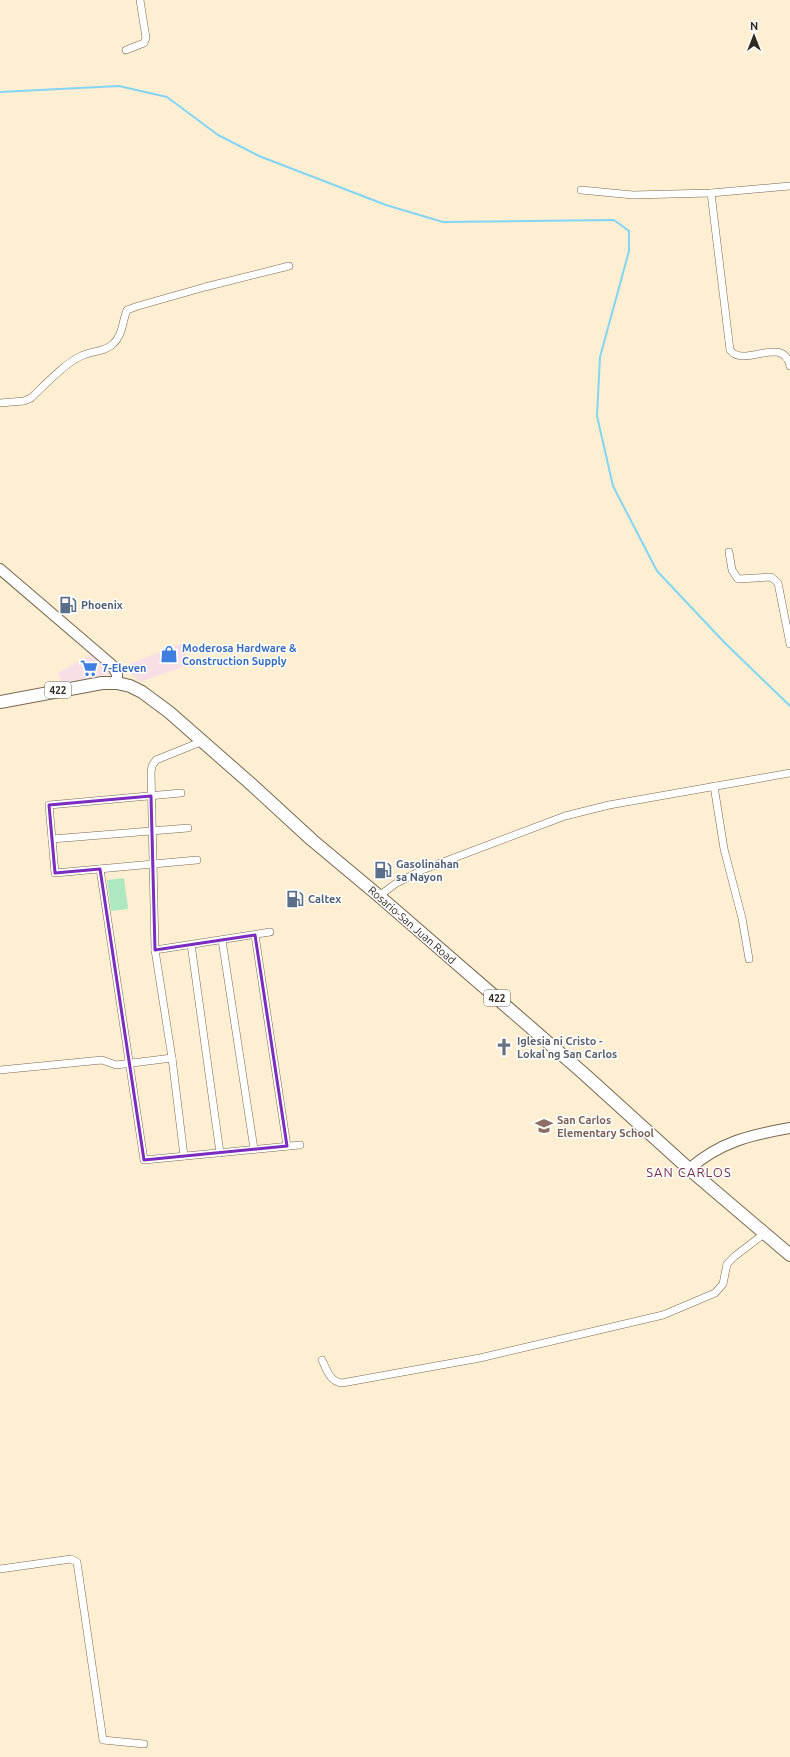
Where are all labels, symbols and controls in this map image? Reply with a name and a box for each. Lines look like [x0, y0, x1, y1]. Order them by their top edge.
north arrow [734, 16, 774, 56]
text: N [750, 20, 758, 32]
fuel station icon: Phoenix [58, 595, 78, 615]
place label: Phoenix [81, 599, 123, 611]
place label: Moderosa Hardware & Construction Supply [182, 642, 297, 667]
shop icon: Moderosa Hardware & Construction Supply [159, 644, 179, 664]
supermarket icon: 7-Eleven [79, 658, 99, 678]
place label: 7-Eleven [102, 662, 147, 674]
road number: 422 [45, 682, 71, 698]
place label: Gasolinahan sa Nayon [396, 858, 459, 883]
fuel station icon: Gasolinahan sa Nayon [373, 860, 393, 880]
street label: Rosario-San Juan Road [366, 884, 458, 966]
fuel station icon: Caltex [285, 889, 305, 909]
place label: Caltex [308, 893, 341, 905]
road number: 422 [484, 990, 510, 1006]
place label: Iglesia ni Cristo - Lokal ng San Carlos [517, 1035, 617, 1060]
church icon: Iglesia ni Cristo - Lokal ng San Carlos [494, 1037, 514, 1057]
place label: San Carlos Elementary School [557, 1114, 655, 1139]
school or university icon: San Carlos Elementary School [534, 1116, 554, 1136]
district label: SAN CARLOS [646, 1165, 732, 1179]

